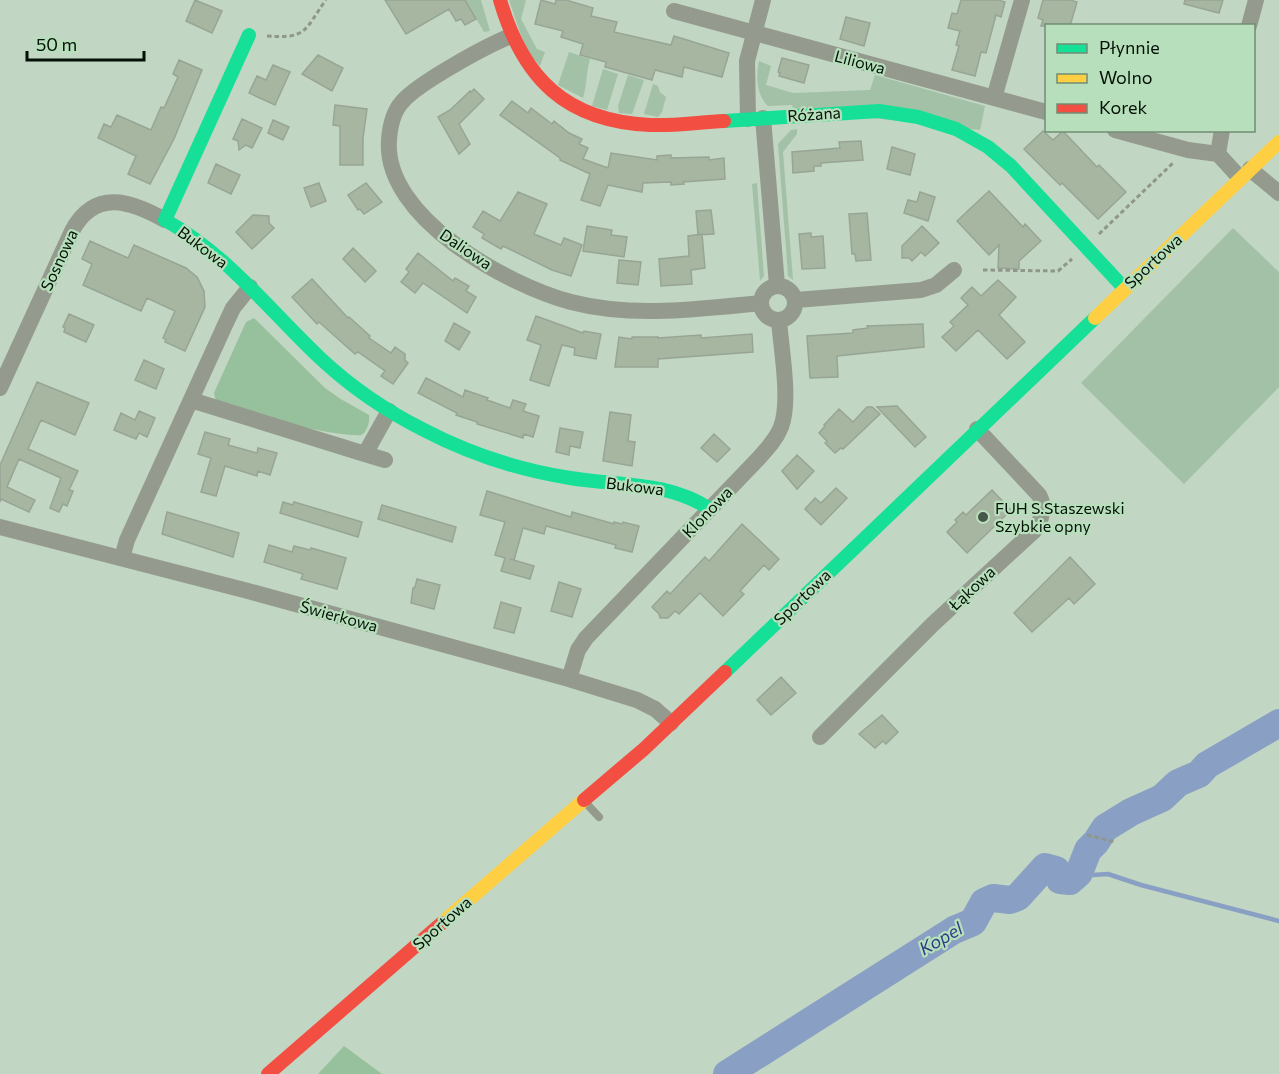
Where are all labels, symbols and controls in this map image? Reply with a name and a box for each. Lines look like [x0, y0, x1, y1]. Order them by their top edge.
scale bar [27, 24, 144, 62]
legend [1045, 24, 1255, 132]
text: 50 m [36, 33, 77, 55]
text: Płynnie [1099, 36, 1160, 58]
street label: Liliowa [833, 46, 888, 77]
text: Wolno [1099, 66, 1153, 88]
text: Korek [1099, 96, 1148, 118]
street label: Różana [787, 102, 841, 125]
street label: Bukowa [174, 222, 232, 272]
street label: Daliowa [437, 224, 496, 273]
street label: Sosnowa [36, 226, 81, 293]
street label: Sportowa [1120, 229, 1185, 292]
street label: Bukowa [605, 473, 665, 498]
street label: Klonowa [678, 482, 736, 541]
place label: FUH S.Staszewski Szybkie opny [995, 498, 1125, 535]
marker: FUH S.Staszewski Szybkie opny [976, 510, 990, 524]
street label: Łąkowa [944, 561, 999, 614]
street label: Sportowa [769, 565, 834, 628]
street label: Świerkowa [298, 596, 380, 635]
street label: Sportowa [408, 892, 475, 953]
water label: Kopel [915, 917, 967, 959]

